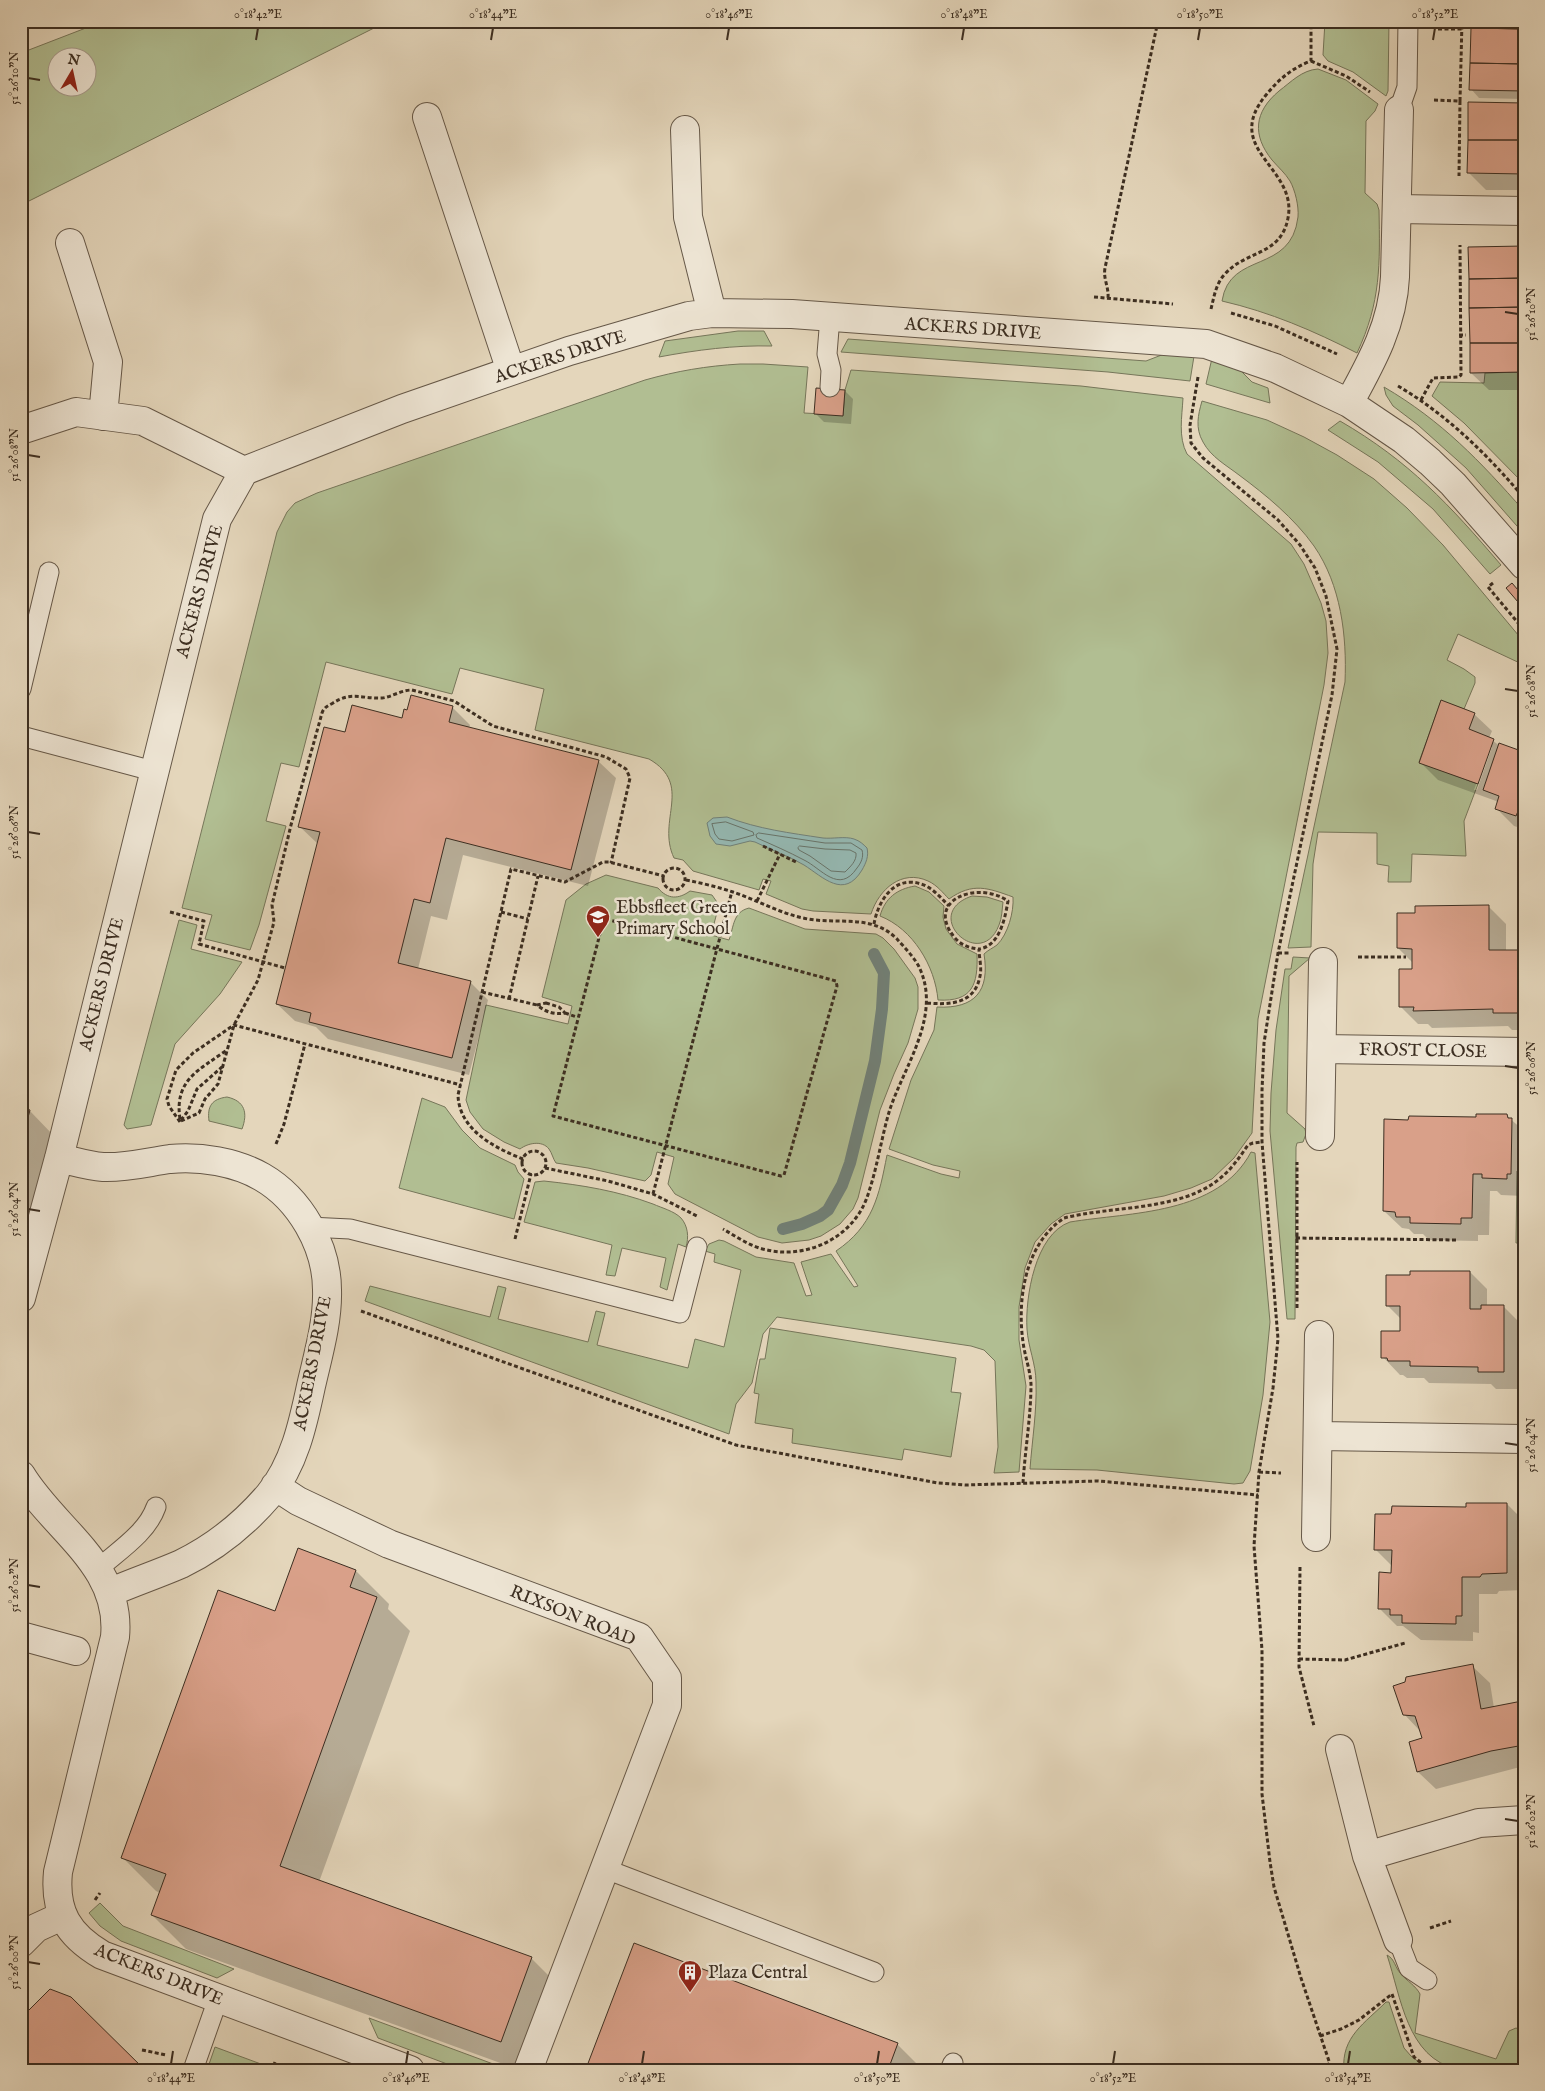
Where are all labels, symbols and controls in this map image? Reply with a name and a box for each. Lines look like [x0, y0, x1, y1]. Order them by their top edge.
text: 0°18'42"E [234, 7, 282, 22]
text: 0°18'44"E [469, 7, 517, 22]
text: 0°18'46"E [705, 7, 753, 22]
text: 0°18'48"E [940, 7, 988, 22]
text: 0°18'50"E [1177, 7, 1223, 22]
text: 0°18'52"E [1412, 7, 1458, 22]
north arrow [48, 48, 98, 98]
text: N [65, 50, 81, 70]
text: 51°26'10"N [7, 51, 22, 105]
text: 51°26'10"N [1524, 287, 1539, 341]
street label: ACKERS DRIVE [903, 313, 1042, 346]
street label: ACKERS DRIVE [491, 325, 629, 390]
text: 51°26'08"N [7, 428, 22, 482]
street label: ACKERS DRIVE [171, 522, 229, 661]
text: 51°26'08"N [1524, 664, 1539, 718]
text: 51°26'06"N [7, 804, 22, 859]
place label: Ebbsfleet Green Primary School [616, 897, 738, 941]
school or university icon: Ebbsfleet Green Primary School [585, 904, 611, 938]
street label: ACKERS DRIVE [75, 915, 130, 1055]
street label: FROST CLOSE [1359, 1039, 1487, 1064]
text: 51°26'06"N [1524, 1040, 1539, 1095]
text: 51°26'04"N [7, 1181, 22, 1236]
street label: ACKERS DRIVE [289, 1294, 338, 1434]
text: 51°26'04"N [1524, 1417, 1539, 1472]
text: 51°26'02"N [7, 1557, 22, 1612]
street label: RIXSON ROAD [506, 1581, 639, 1652]
text: 51°26'02"N [1524, 1793, 1539, 1848]
text: 51°26'00"N [7, 1934, 22, 1989]
street label: ACKERS DRIVE [90, 1939, 226, 2012]
building icon: Plaza Central [677, 1959, 703, 1993]
place label: Plaza Central [708, 1962, 807, 1985]
text: 0°18'44"E [147, 2071, 195, 2086]
text: 0°18'46"E [382, 2071, 430, 2086]
text: 0°18'48"E [618, 2071, 666, 2086]
text: 0°18'50"E [854, 2071, 900, 2086]
text: 0°18'52"E [1090, 2071, 1136, 2086]
text: 0°18'54"E [1325, 2071, 1371, 2086]

